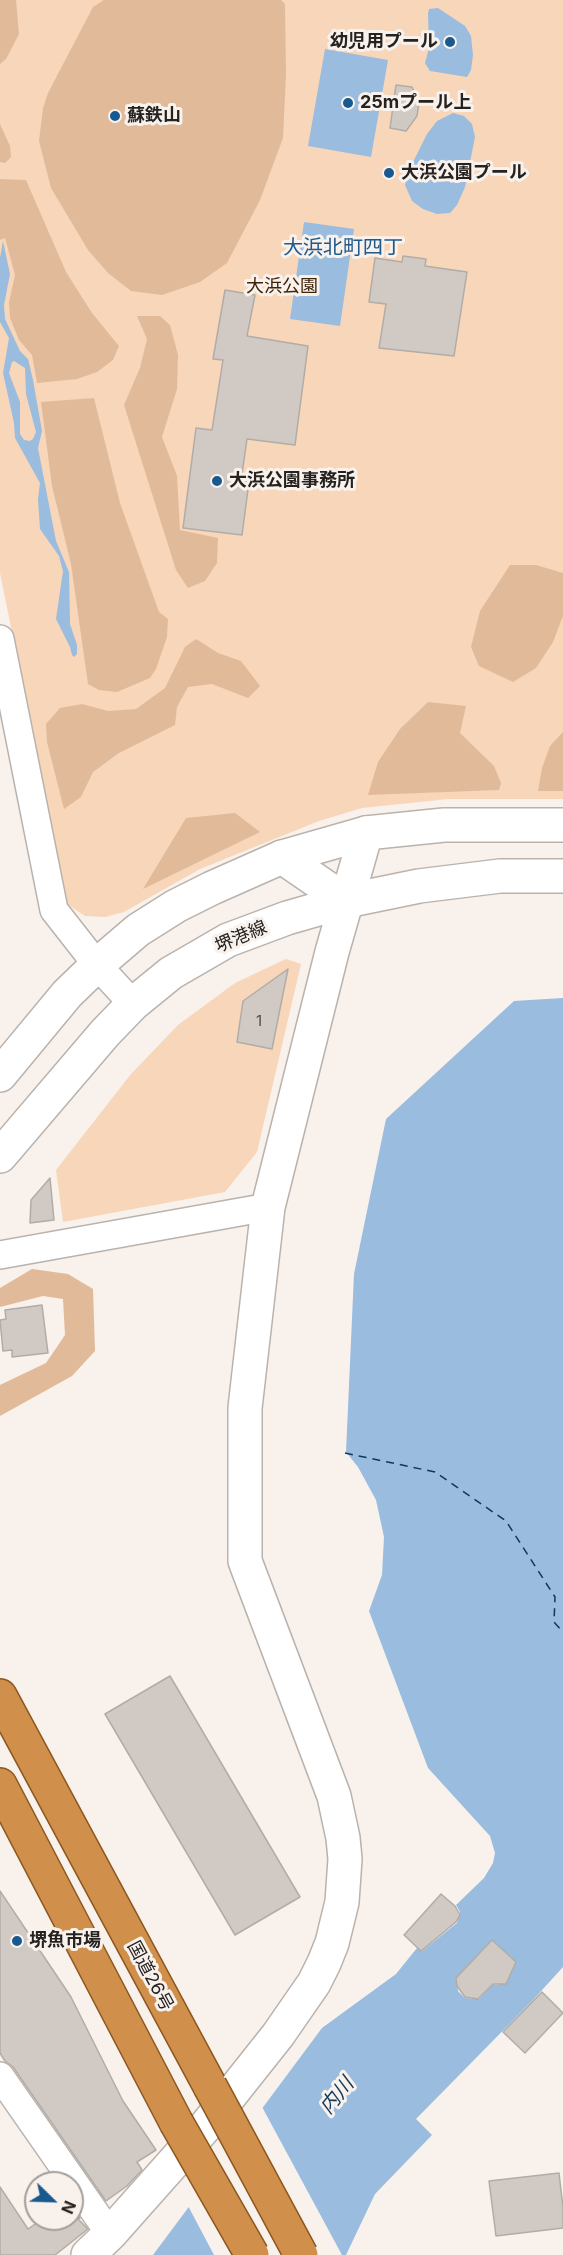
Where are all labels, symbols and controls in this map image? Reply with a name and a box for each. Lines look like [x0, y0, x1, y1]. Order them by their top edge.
place label: 幼児用プール [330, 31, 438, 53]
marker: 幼児用プール [443, 35, 457, 49]
place label: 25mプール上 [360, 92, 471, 114]
marker: 25mプール上 [341, 96, 355, 110]
place label: 蘇鉄山 [127, 105, 181, 127]
marker: 蘇鉄山 [108, 109, 122, 123]
place label: 大浜公園プール [401, 162, 527, 184]
marker: 大浜公園プール [382, 166, 396, 180]
district label: 大浜北町四丁 [283, 236, 403, 260]
park label: 大浜公園 [246, 276, 318, 298]
place label: 大浜公園事務所 [229, 470, 355, 492]
marker: 大浜公園事務所 [210, 474, 224, 488]
street label: 堺港線 [212, 917, 270, 957]
house number: 1 [256, 1012, 262, 1030]
place label: 堺魚市場 [29, 1930, 101, 1952]
marker: 堺魚市場 [10, 1934, 24, 1948]
street label: 国道26号 [123, 1937, 177, 2015]
water label: 内川 [315, 2073, 359, 2119]
north arrow [24, 2171, 84, 2231]
text: N [57, 2198, 80, 2217]

